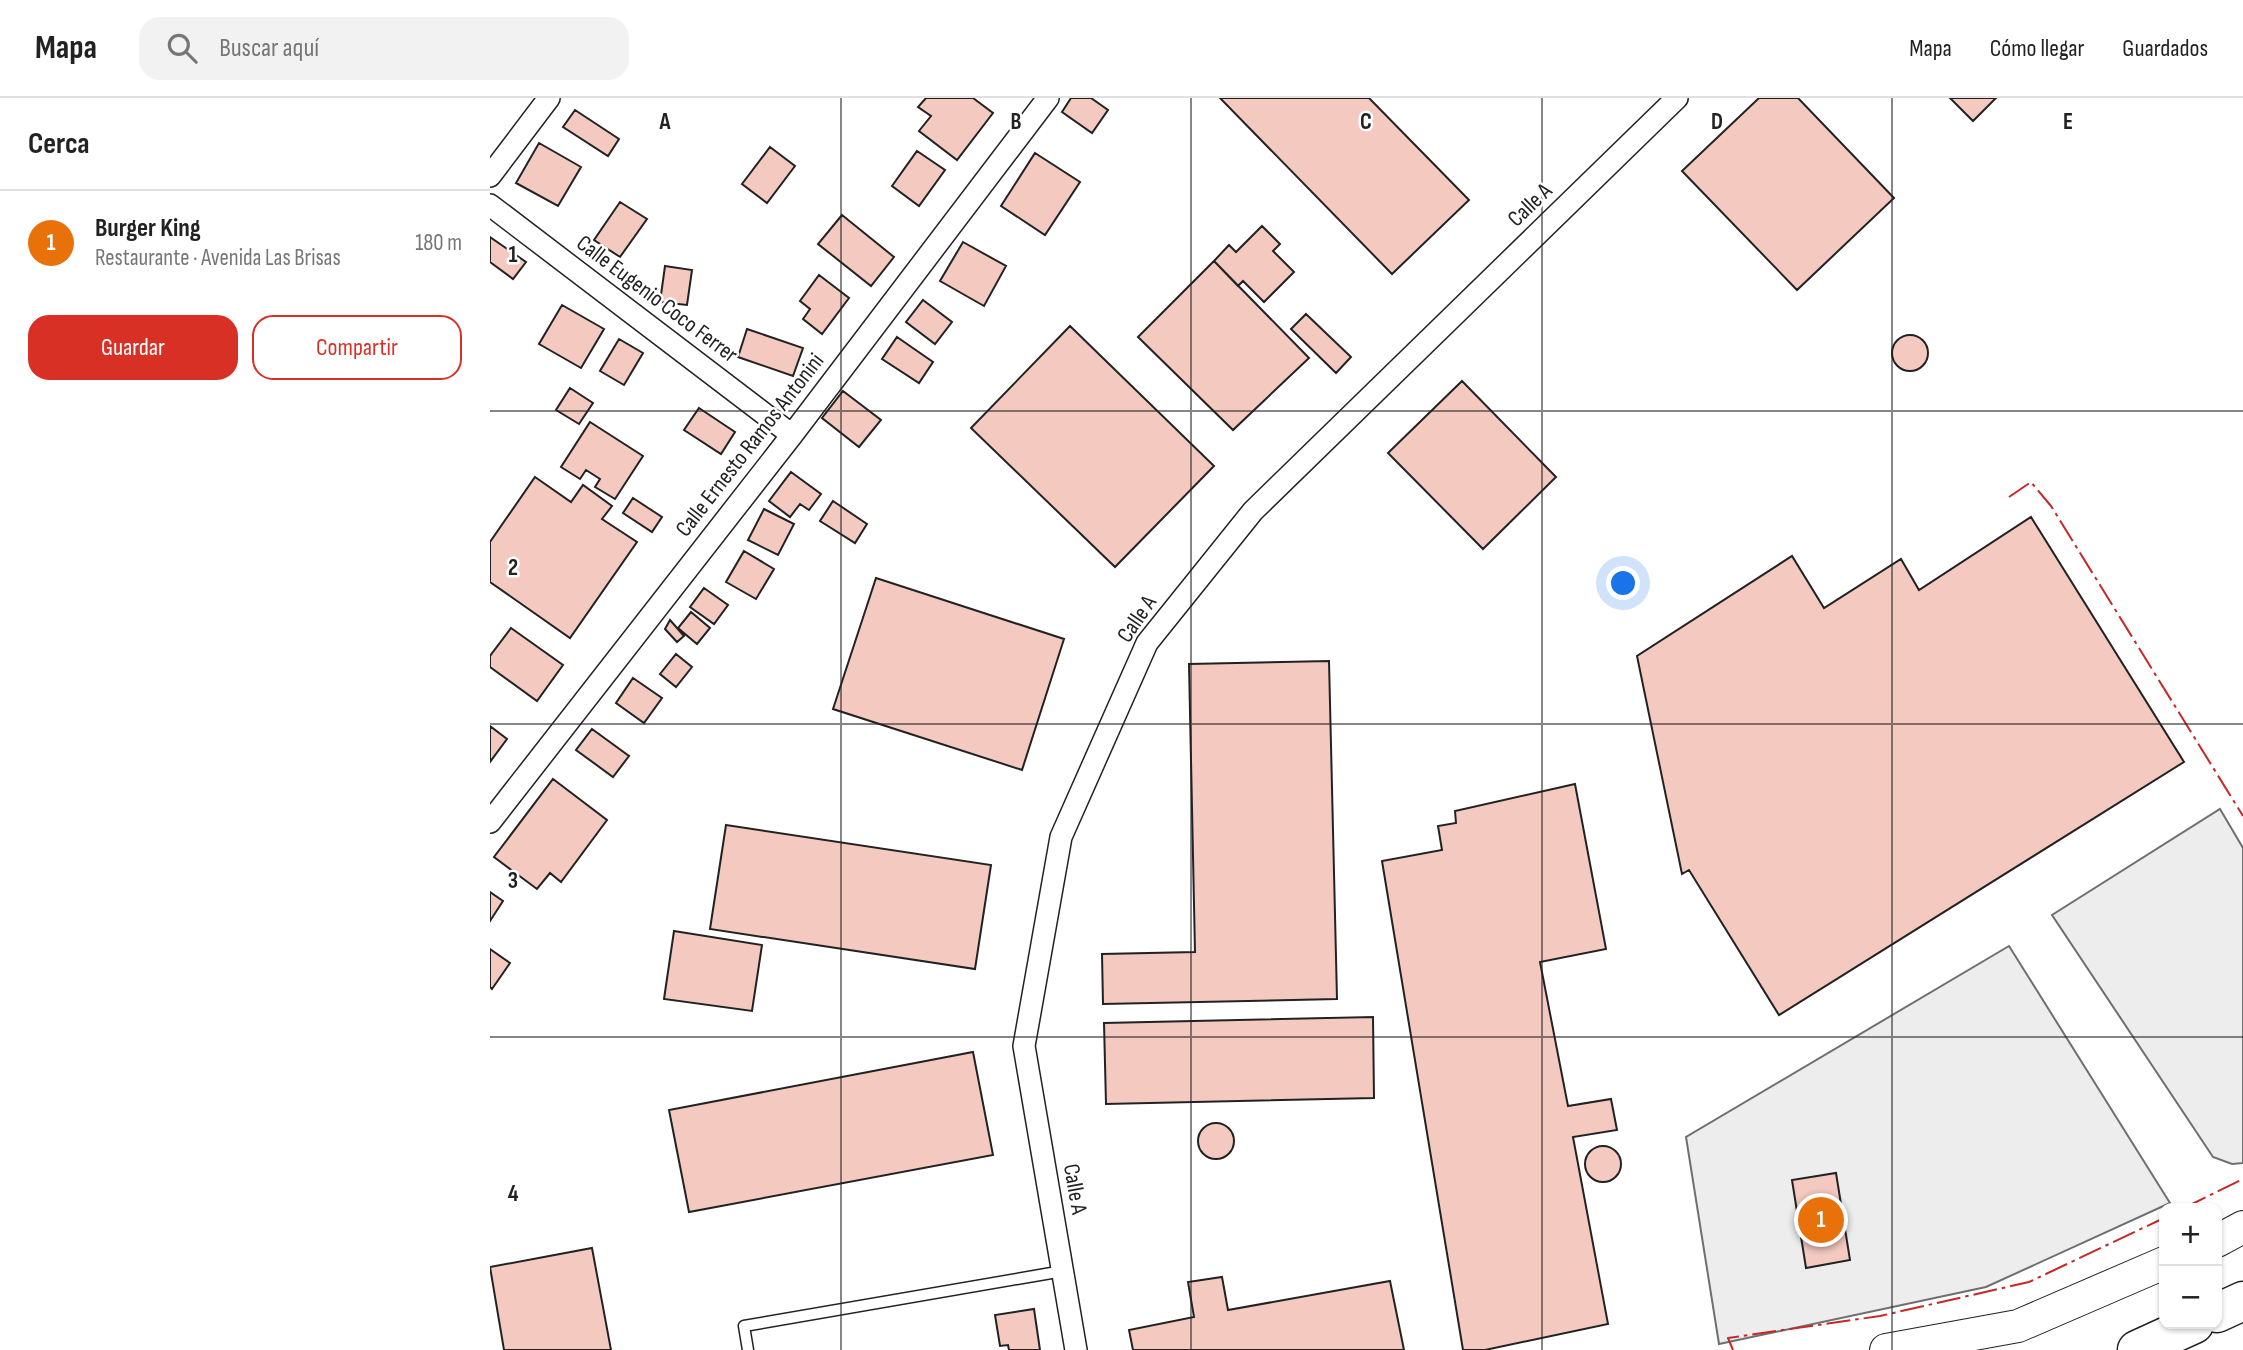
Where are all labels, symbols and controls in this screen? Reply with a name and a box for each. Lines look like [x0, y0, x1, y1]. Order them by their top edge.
search box [139, 17, 629, 80]
text: Mapa [35, 28, 97, 68]
icon: search [163, 29, 201, 67]
text: Buscar aquí [219, 33, 319, 64]
text: Mapa [1909, 34, 1952, 63]
text: Cómo llegar [1990, 34, 2084, 63]
text: Guardados [2122, 34, 2208, 63]
text: A [659, 108, 672, 136]
text: B [1011, 108, 1022, 136]
text: C [1360, 108, 1372, 136]
text: D [1711, 108, 1723, 136]
text: E [2063, 108, 2073, 136]
text: Cerca [28, 126, 90, 162]
street label: Calle A [1502, 177, 1558, 233]
text: Burger King [95, 213, 201, 244]
text: 1 [46, 229, 56, 257]
text: 180 m [415, 229, 462, 257]
street label: Calle Eugenio Coco Ferrer [571, 229, 744, 369]
text: 1 [508, 241, 518, 269]
text: Restaurante · Avenida Las Brisas [95, 244, 341, 272]
button: Guardar [28, 315, 238, 380]
button: Compartir [252, 315, 462, 380]
street label: Calle Ernesto Ramos Antonini [670, 348, 830, 542]
text: 2 [508, 554, 518, 582]
your location [1606, 566, 1640, 600]
street label: Calle A [1111, 590, 1163, 648]
text: 3 [508, 867, 518, 895]
street label: Calle A [1057, 1161, 1093, 1217]
text: 4 [508, 1180, 519, 1208]
pin: 1 [1798, 1194, 1844, 1246]
map controls [2159, 1203, 2222, 1329]
button: + [2159, 1203, 2222, 1266]
button: − [2159, 1266, 2222, 1329]

